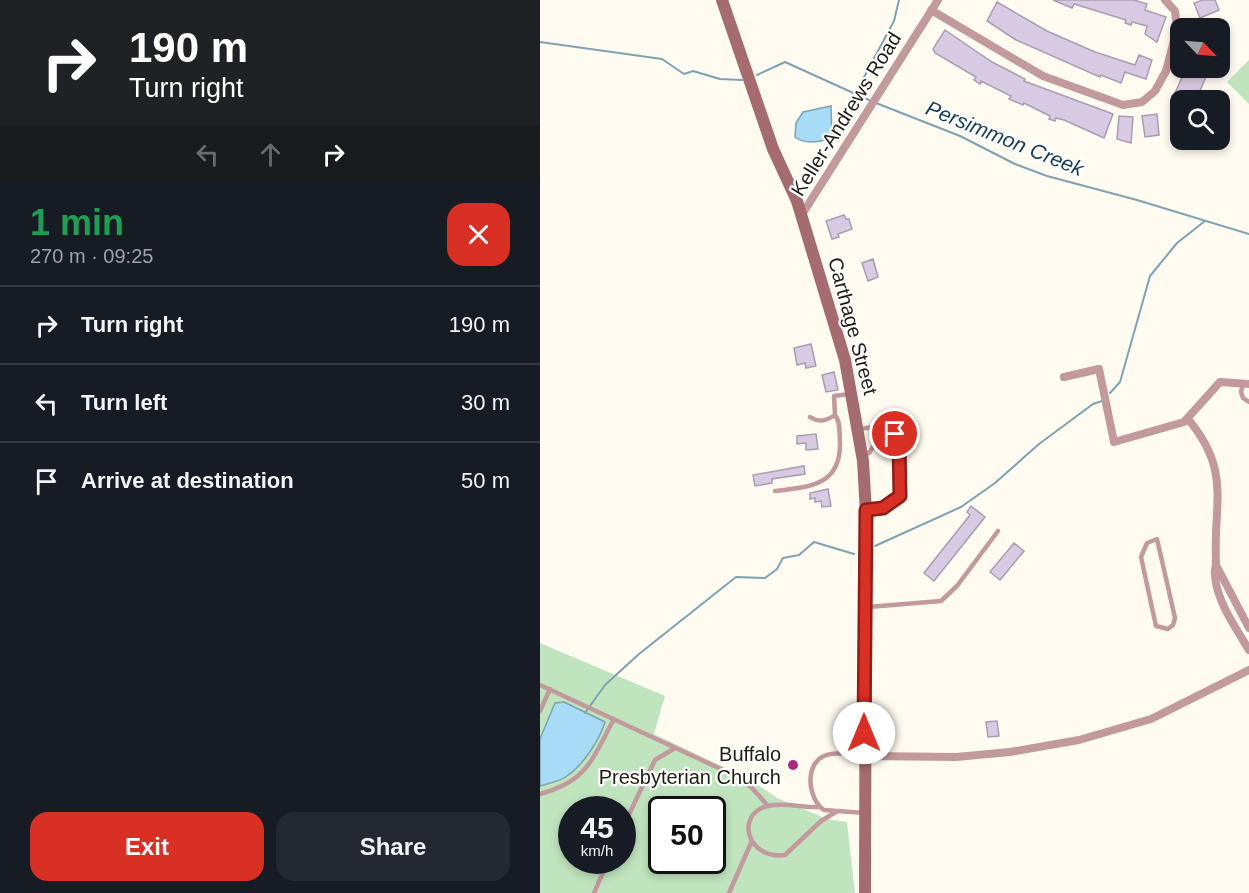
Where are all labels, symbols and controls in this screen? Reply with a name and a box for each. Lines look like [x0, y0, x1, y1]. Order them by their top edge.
north arrow [1170, 18, 1230, 78]
map controls [1170, 18, 1230, 150]
icon: right [30, 24, 108, 102]
text: 190 m [129, 24, 248, 71]
street label: Keller-Andrews Road [787, 28, 905, 200]
text: Turn right [129, 73, 244, 103]
button: search [1170, 90, 1230, 150]
water label: Persimmon Creek [923, 96, 1089, 181]
icon: left [191, 138, 224, 171]
icon: ahead [254, 138, 287, 171]
icon: right [317, 138, 350, 171]
text: 1 min [30, 202, 124, 243]
button: close [447, 203, 510, 266]
text: 270 m · 09:25 [30, 245, 153, 267]
street label: Carthage Street [824, 255, 882, 397]
icon: right [30, 309, 63, 342]
text: Turn right [81, 312, 183, 337]
text: 190 m [449, 312, 510, 337]
icon: left [30, 387, 63, 420]
text: Turn left [81, 390, 167, 415]
text: 30 m [461, 390, 510, 415]
pin [869, 408, 920, 459]
icon: arrive [878, 417, 911, 450]
icon: arrive [30, 465, 63, 498]
text: Arrive at destination [81, 468, 294, 493]
text: 50 m [461, 468, 510, 493]
position arrow [832, 701, 896, 765]
place label: Buffalo Presbyterian Church [599, 743, 781, 788]
marker: Buffalo Presbyterian Church [786, 758, 800, 772]
speed limit sign: 50 [648, 796, 726, 874]
text: 45 [580, 811, 614, 844]
button: Exit [30, 812, 264, 881]
button: Share [276, 812, 510, 881]
text: km/h [581, 842, 613, 859]

